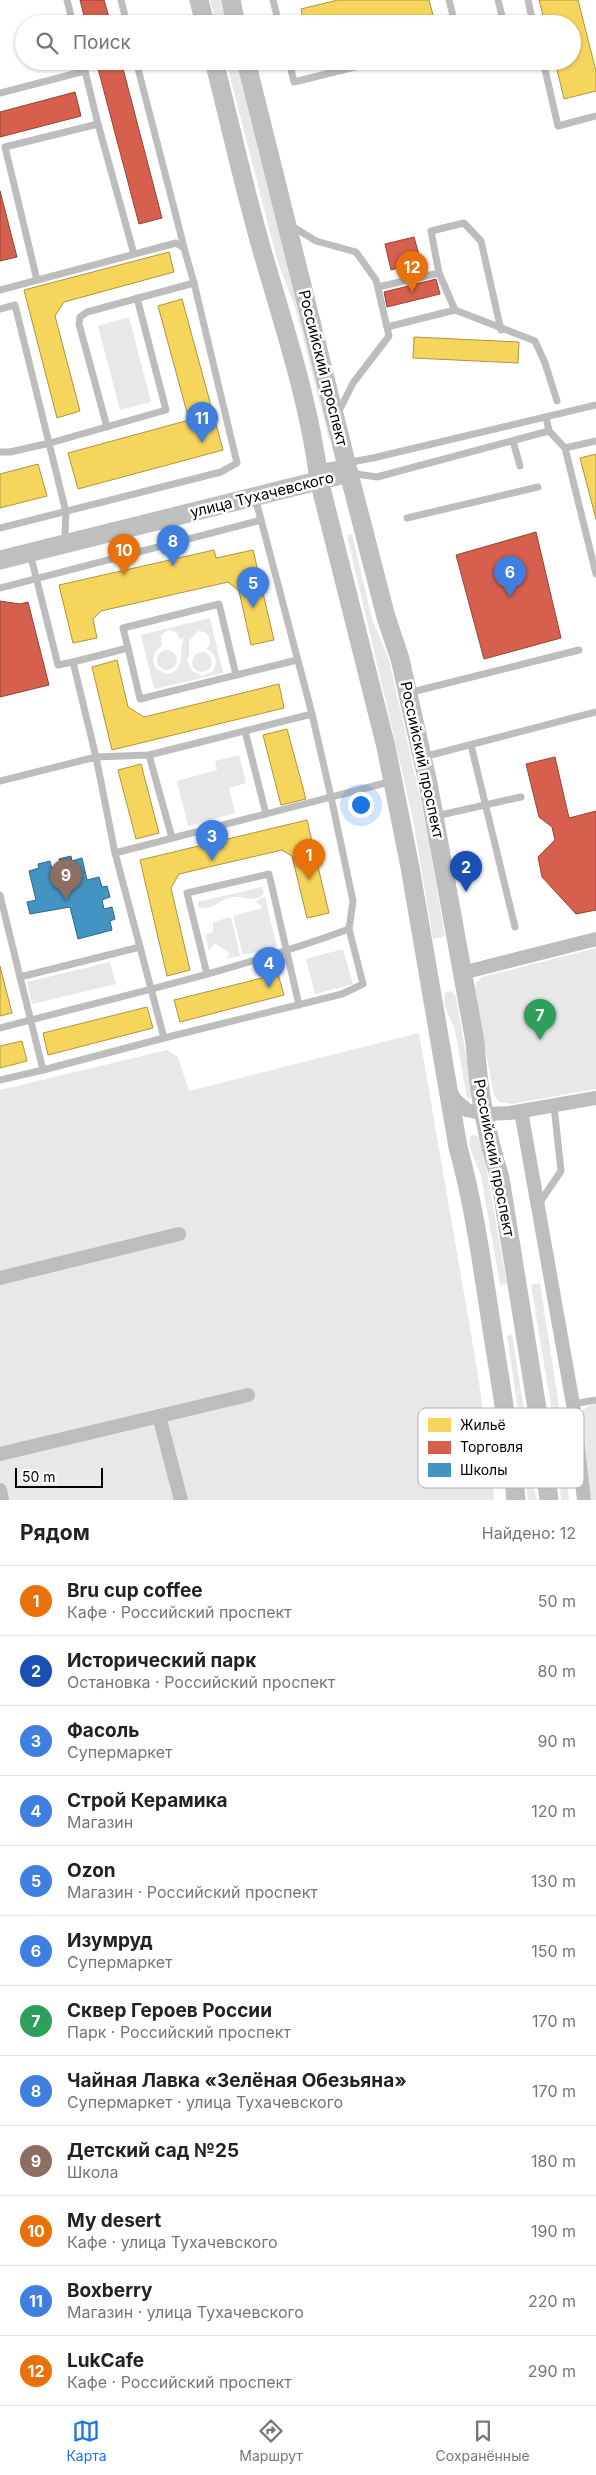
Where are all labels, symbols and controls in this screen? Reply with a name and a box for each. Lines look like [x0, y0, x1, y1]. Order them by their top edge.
search box [15, 15, 581, 70]
icon: search [33, 29, 61, 57]
text: Поиск [73, 31, 131, 54]
pin: 12 [396, 251, 428, 292]
street label: Российский проспект [295, 288, 352, 448]
pin: 11 [186, 402, 218, 443]
street label: улица Тухачевского [188, 467, 336, 522]
pin: 8 [157, 525, 189, 566]
pin: 10 [108, 534, 140, 575]
pin: 6 [494, 556, 526, 597]
pin: 5 [237, 567, 269, 608]
street label: Российский проспект [397, 680, 448, 840]
your location [348, 792, 374, 818]
pin: 3 [196, 820, 228, 861]
pin: 1 [293, 839, 325, 880]
pin: 2 [450, 851, 482, 892]
pin: 9 [50, 859, 82, 900]
pin: 4 [253, 947, 285, 988]
pin: 7 [524, 999, 556, 1040]
street label: Российский проспект [470, 1077, 519, 1238]
legend [418, 1408, 584, 1488]
text: Жильё [460, 1416, 506, 1433]
text: Торговля [460, 1438, 523, 1455]
text: Школы [460, 1461, 507, 1478]
scale bar [15, 1465, 102, 1488]
text: 50 m [22, 1468, 56, 1485]
text: Рядом [20, 1520, 90, 1545]
text: Найдено: 12 [482, 1523, 576, 1543]
text: Bru cup coffee [67, 1579, 203, 1602]
text: 1 [33, 1591, 39, 1611]
text: 50 m [538, 1591, 576, 1611]
text: Кафе · Российский проспект [67, 1602, 292, 1622]
text: Исторический парк [67, 1649, 256, 1672]
text: 2 [31, 1661, 41, 1681]
text: 80 m [537, 1661, 576, 1681]
text: Остановка · Российский проспект [67, 1672, 335, 1692]
text: Фасоль [67, 1719, 139, 1742]
text: 3 [31, 1731, 41, 1751]
text: 90 m [537, 1731, 576, 1751]
text: Супермаркет [67, 1742, 172, 1762]
text: Строй Керамика [67, 1789, 228, 1812]
text: 4 [31, 1801, 41, 1821]
text: 120 m [531, 1801, 576, 1821]
text: Магазин [67, 1812, 133, 1832]
text: Ozon [67, 1859, 116, 1882]
text: 5 [31, 1871, 41, 1891]
text: 130 m [531, 1871, 576, 1891]
text: Магазин · Российский проспект [67, 1882, 318, 1902]
text: Изумруд [67, 1929, 153, 1952]
text: 6 [31, 1941, 41, 1961]
text: 150 m [531, 1941, 576, 1961]
text: Супермаркет [67, 1952, 172, 1972]
text: Сквер Героев России [67, 1999, 272, 2022]
text: 7 [31, 2011, 41, 2031]
text: 170 m [532, 2011, 576, 2031]
text: Парк · Российский проспект [67, 2022, 291, 2042]
text: Чайная Лавка «Зелёная Обезьяна» [67, 2069, 407, 2092]
text: 8 [31, 2081, 41, 2101]
text: 170 m [532, 2081, 576, 2101]
text: Супермаркет · улица Тухачевского [67, 2092, 343, 2112]
text: Детский сад №25 [67, 2139, 239, 2162]
text: 9 [31, 2151, 41, 2171]
text: 180 m [531, 2151, 576, 2171]
text: Школа [67, 2162, 118, 2182]
text: My desert [67, 2209, 161, 2232]
text: 10 [27, 2221, 45, 2241]
text: 190 m [531, 2221, 576, 2241]
text: Кафе · улица Тухачевского [67, 2232, 278, 2252]
text: Boxberry [67, 2279, 153, 2302]
text: 11 [29, 2291, 43, 2311]
text: 220 m [528, 2291, 576, 2311]
text: Магазин · улица Тухачевского [67, 2302, 304, 2322]
text: LukCafe [67, 2349, 144, 2372]
text: 12 [28, 2361, 44, 2381]
text: 290 m [528, 2361, 576, 2381]
text: Кафе · Российский проспект [67, 2372, 292, 2392]
tab: Карта [66, 2417, 107, 2464]
tab: Маршрут [239, 2417, 303, 2464]
tab: Сохранённые [436, 2417, 530, 2464]

